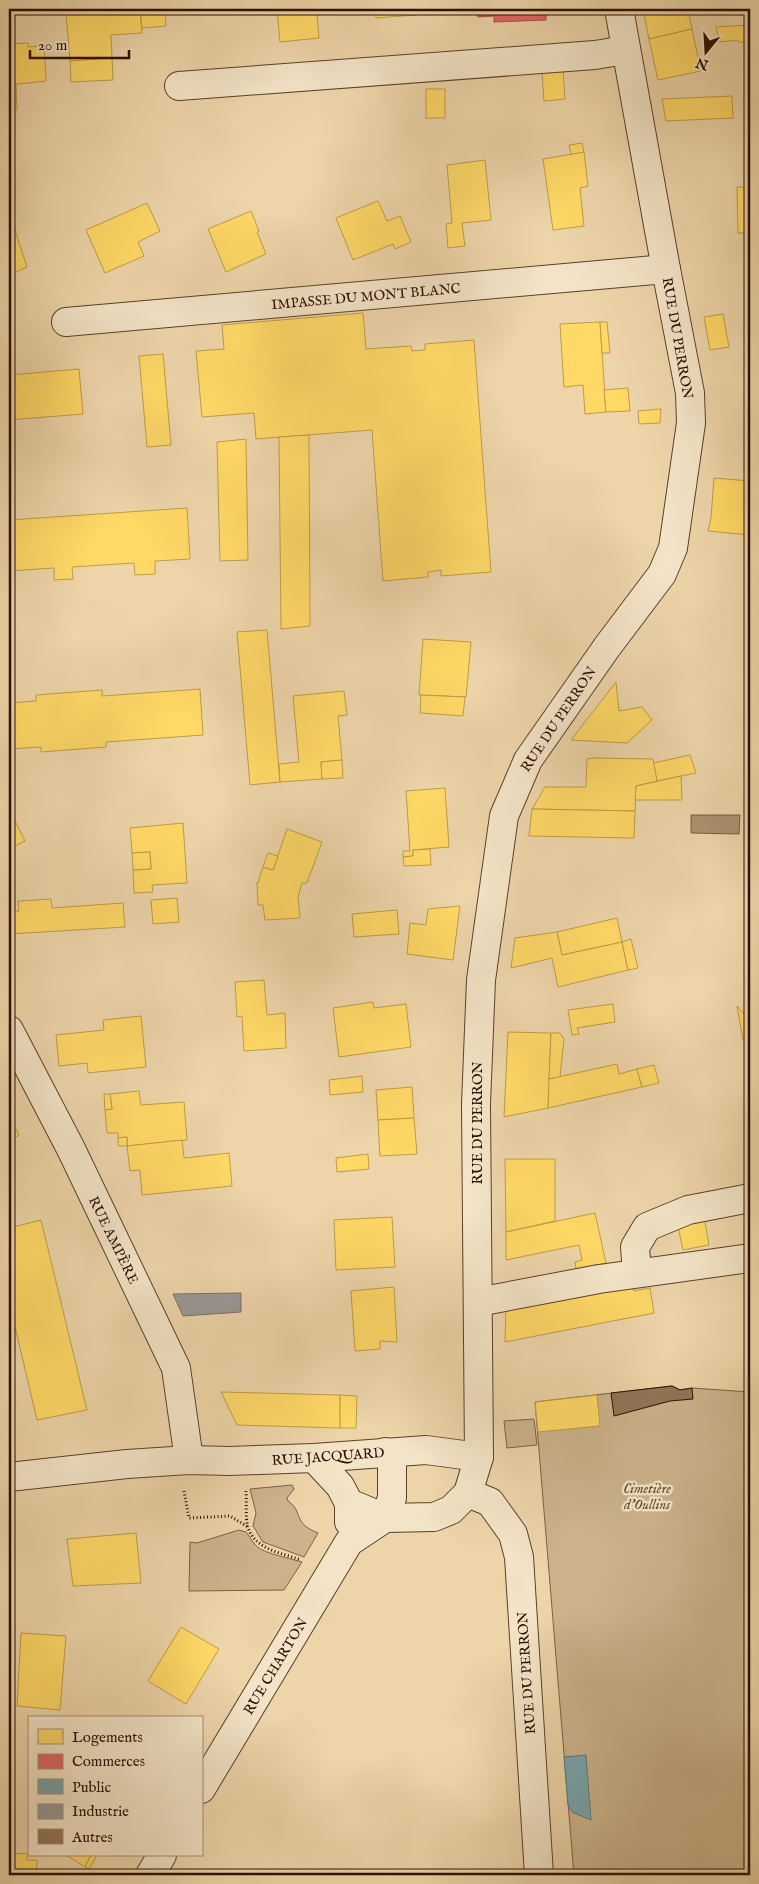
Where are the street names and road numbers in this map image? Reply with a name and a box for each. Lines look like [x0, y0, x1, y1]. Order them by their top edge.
street label: RUE DU PERRON [657, 276, 697, 400]
street label: IMPASSE DU MONT BLANC [271, 280, 461, 314]
street label: RUE DU PERRON [517, 664, 601, 776]
street label: RUE DU PERRON [469, 1062, 487, 1184]
street label: RUE AMPÈRE [84, 1193, 143, 1288]
street label: RUE JACQUARD [271, 1444, 385, 1470]
street label: RUE DU PERRON [514, 1611, 540, 1735]
street label: RUE CHARTON [240, 1615, 312, 1718]

